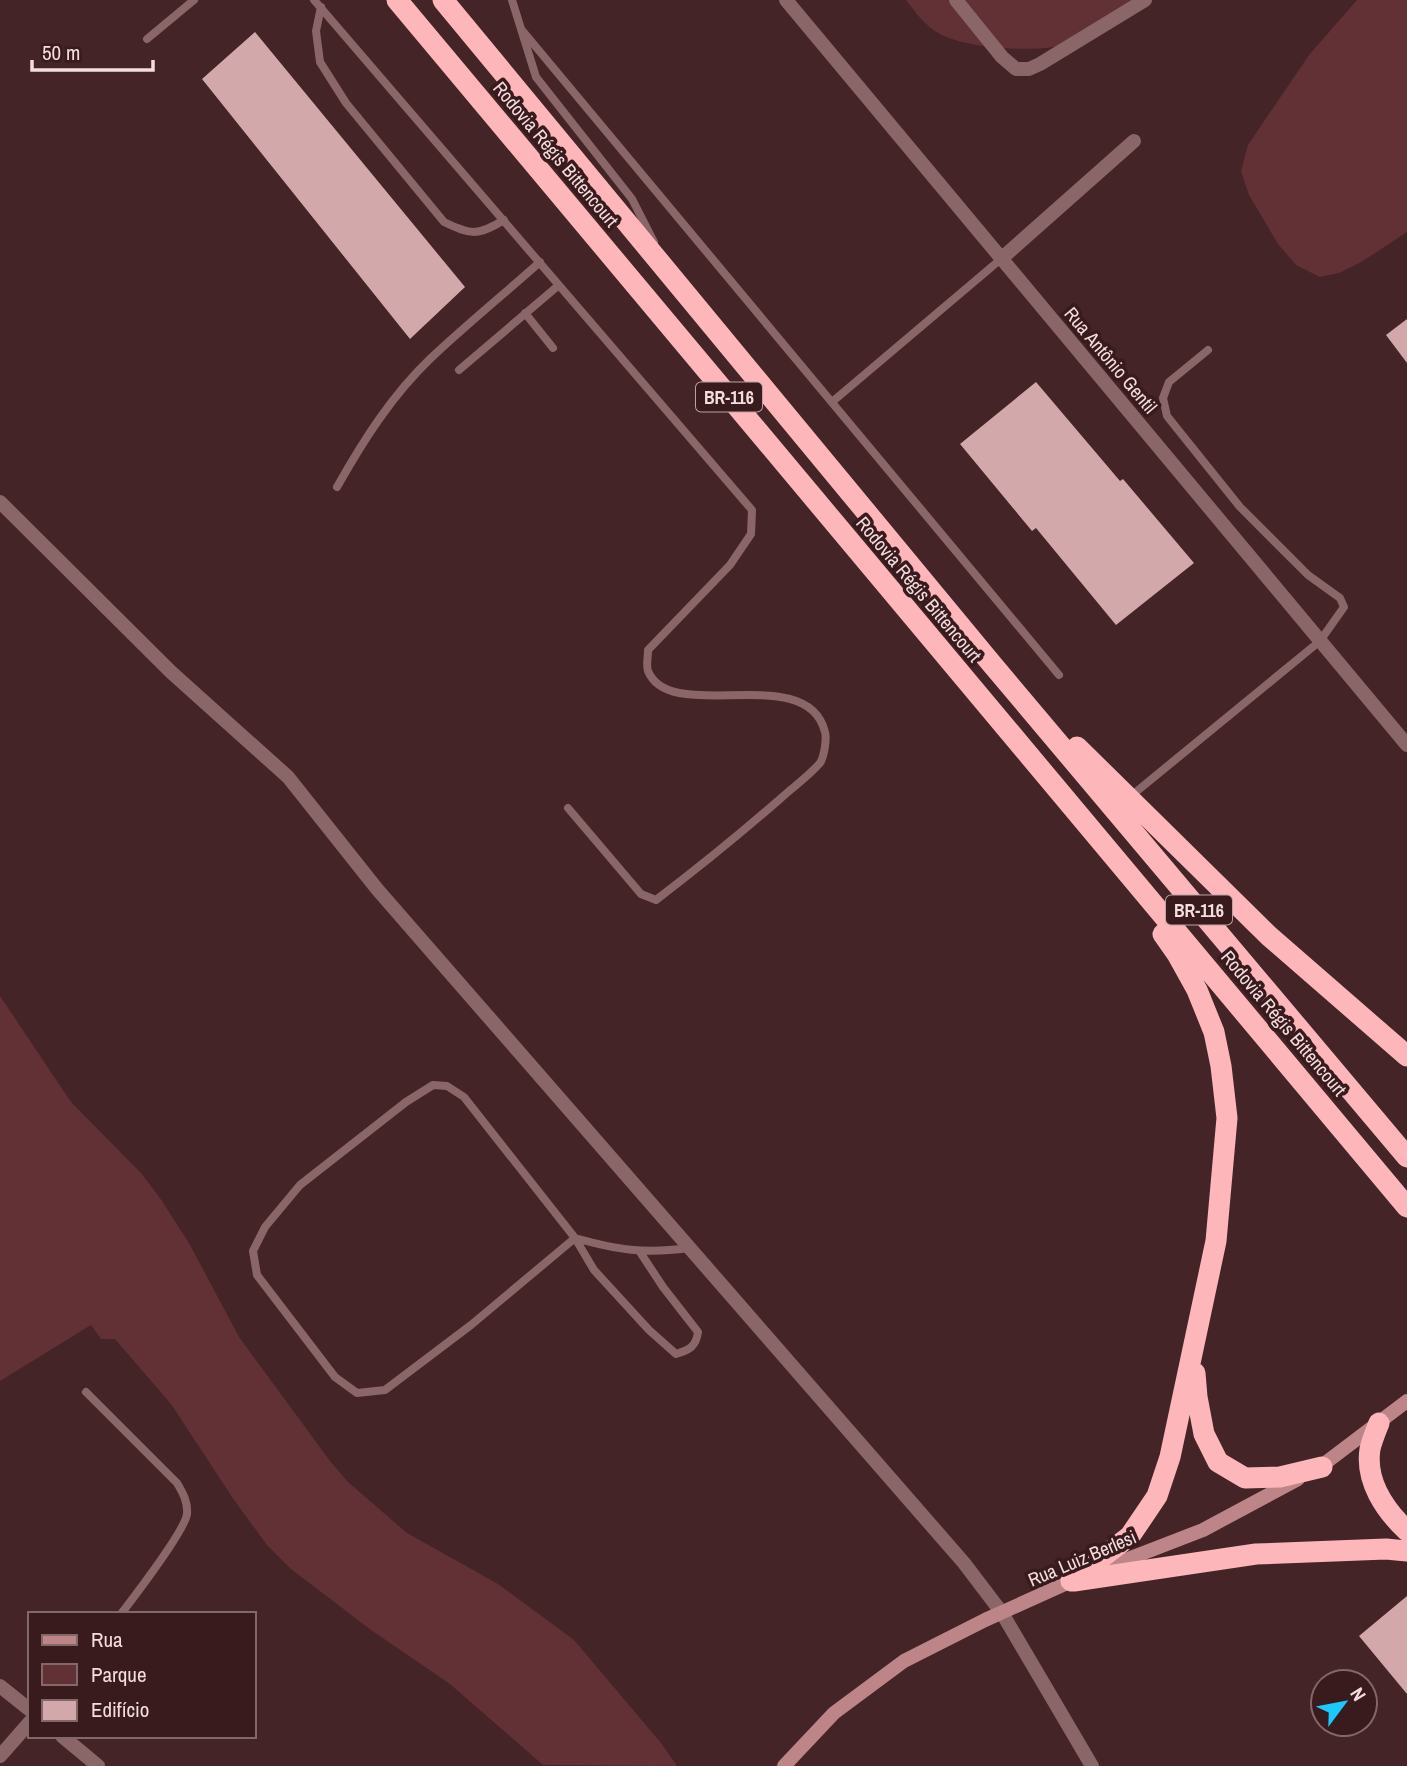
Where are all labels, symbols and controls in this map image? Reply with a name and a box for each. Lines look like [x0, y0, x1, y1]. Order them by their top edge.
scale bar [32, 28, 152, 72]
text: 50 m [42, 38, 80, 67]
street label: Rodovia Régis Bittencourt [487, 76, 625, 233]
street label: Rua Antônio Gentil [1059, 301, 1163, 419]
road number: BR-116 [696, 382, 762, 412]
street label: Rodovia Régis Bittencourt [850, 511, 988, 668]
road number: BR-116 [1166, 896, 1232, 925]
street label: Rodovia Régis Bittencourt [1215, 945, 1353, 1102]
street label: Rua Luiz Berlesi [1024, 1524, 1140, 1592]
legend [28, 1612, 256, 1738]
text: Rua [91, 1625, 123, 1654]
text: Parque [91, 1660, 147, 1689]
north arrow [1309, 1668, 1379, 1738]
text: N [1344, 1682, 1372, 1706]
text: Edifício [91, 1695, 149, 1724]

